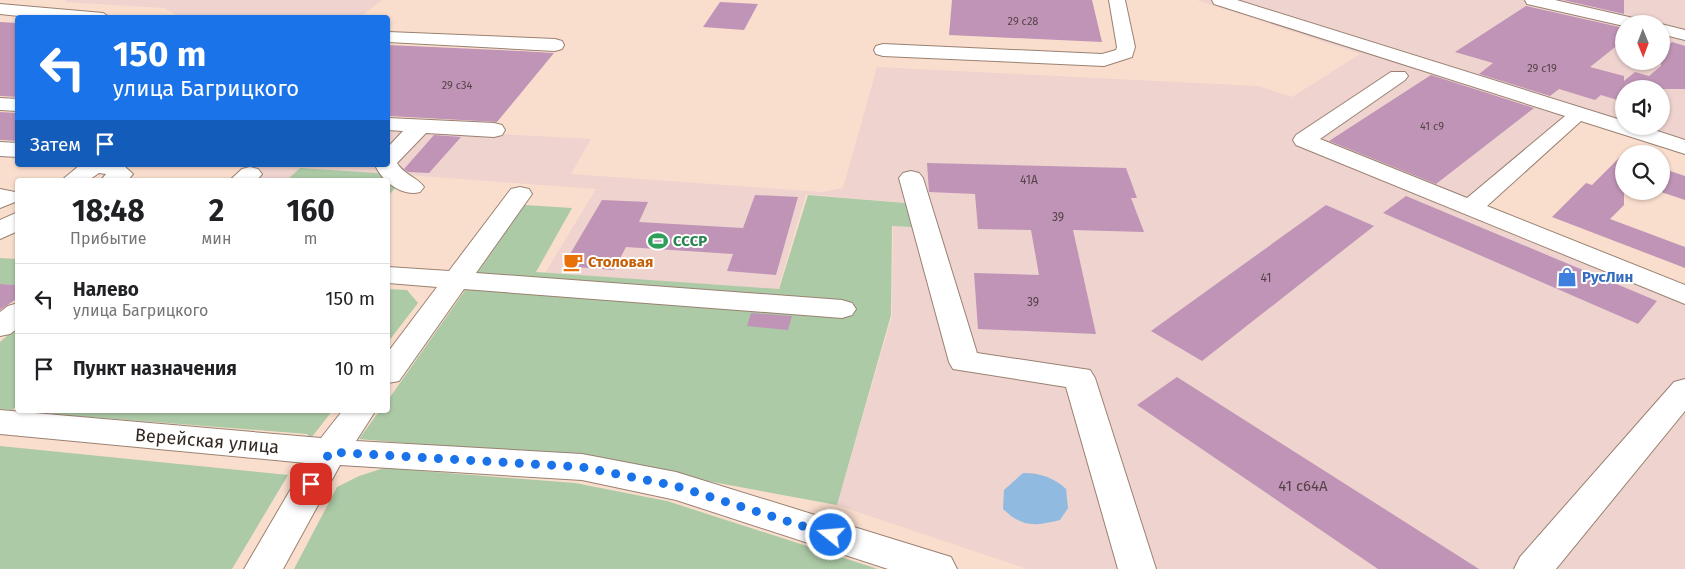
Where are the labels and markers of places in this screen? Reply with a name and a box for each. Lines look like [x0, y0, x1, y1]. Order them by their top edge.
sports icon: СССР [647, 230, 669, 252]
place label: СССР [673, 232, 707, 250]
cafe icon: Столовая [562, 251, 584, 273]
place label: Столовая [588, 253, 653, 271]
shop icon: РусЛин [1556, 266, 1578, 288]
place label: РусЛин [1582, 268, 1633, 286]
pin [290, 463, 332, 505]

